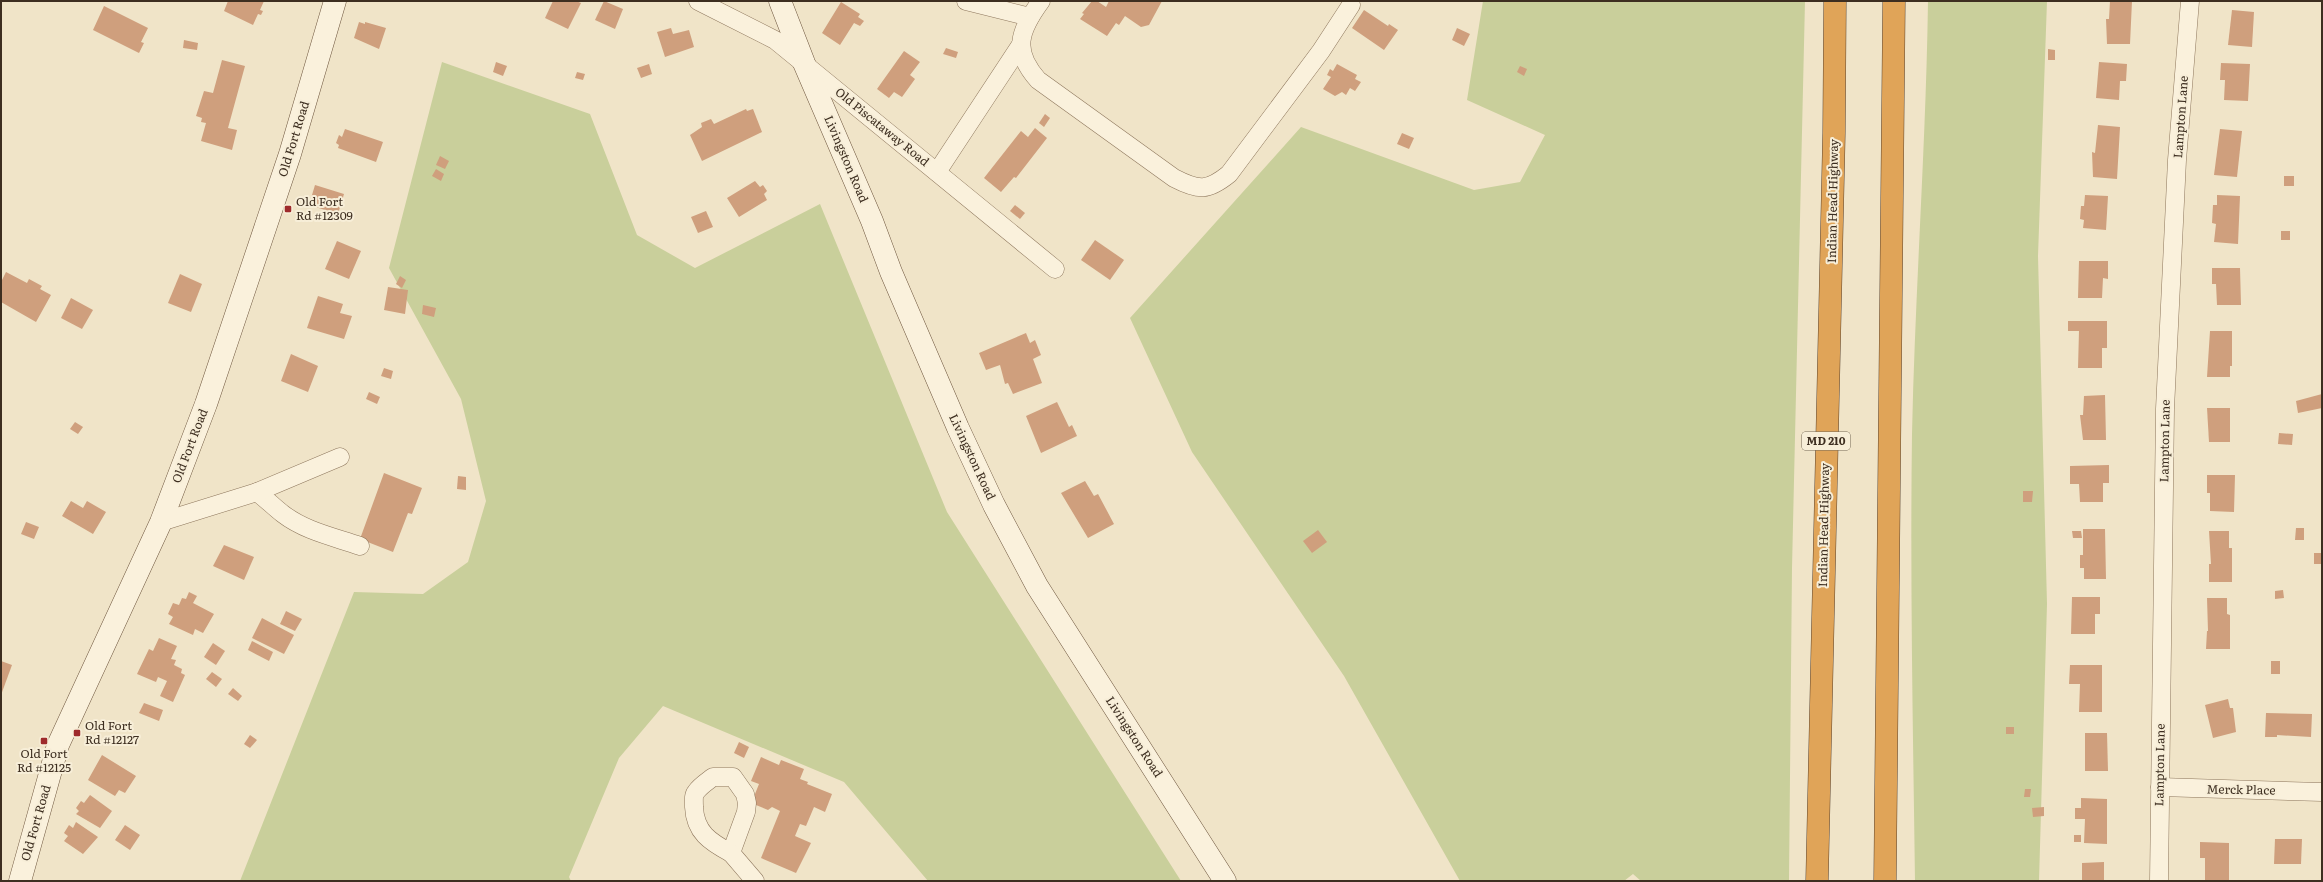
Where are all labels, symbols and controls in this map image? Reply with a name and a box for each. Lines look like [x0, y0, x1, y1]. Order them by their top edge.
street label: Lampton Lane [2168, 75, 2192, 159]
street label: Old Piscataway Road [832, 83, 934, 170]
street label: Old Fort Road [273, 98, 313, 179]
street label: Livingston Road [820, 112, 874, 206]
street label: Indian Head Highway [1822, 139, 1842, 263]
place label: Old Fort Rd #12309 [296, 192, 353, 224]
marker: Old Fort Rd #12309 [283, 204, 293, 214]
street label: Lampton Lane [2154, 399, 2174, 483]
street label: Old Fort Road [167, 405, 212, 486]
street label: Livingston Road [945, 411, 1001, 503]
road number: MD 210 [1802, 432, 1850, 450]
street label: Indian Head Highway [1813, 463, 1833, 587]
street label: Livingston Road [1102, 692, 1168, 781]
place label: Old Fort Rd #12127 [85, 716, 139, 748]
street label: Lampton Lane [2149, 723, 2169, 807]
marker: Old Fort Rd #12127 [72, 728, 82, 738]
marker: Old Fort Rd #12125 [39, 736, 49, 746]
place label: Old Fort Rd #12125 [17, 744, 71, 776]
street label: Merck Place [2206, 779, 2276, 799]
street label: Old Fort Road [16, 782, 55, 863]

